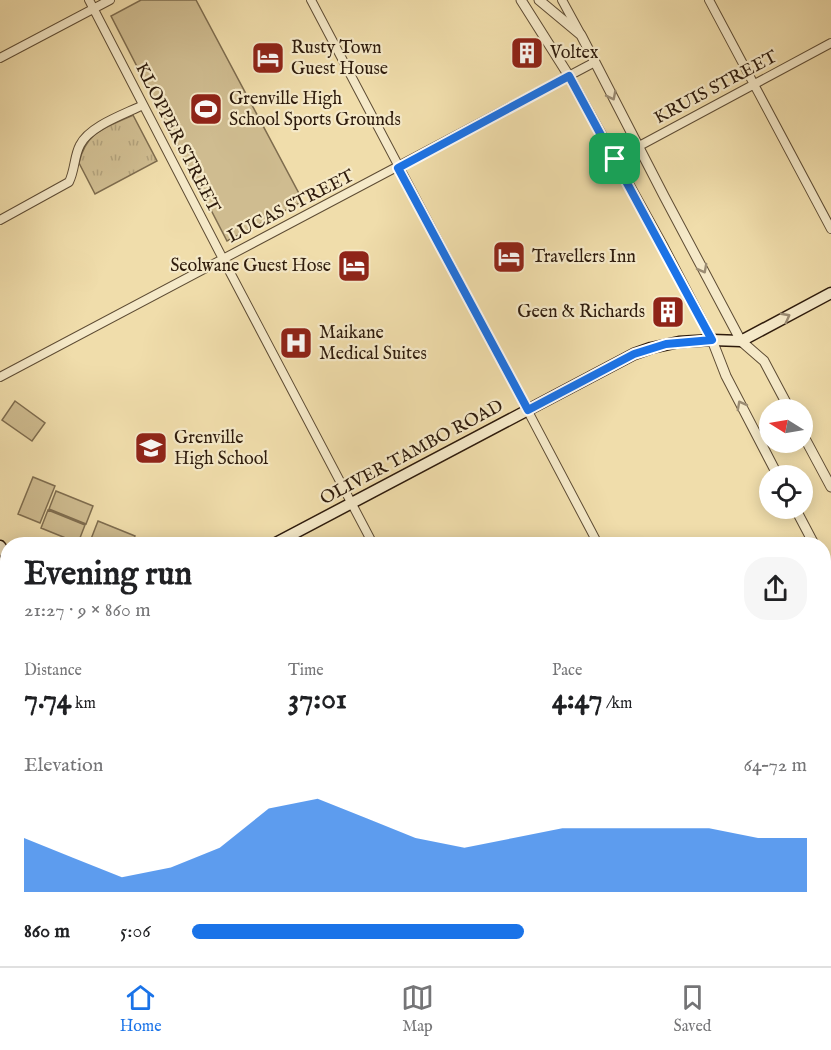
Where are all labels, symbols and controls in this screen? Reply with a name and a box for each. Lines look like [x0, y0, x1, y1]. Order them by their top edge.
building icon: Voltex [509, 35, 545, 71]
place label: Rusty Town Guest House [291, 37, 388, 81]
hotel icon: Rusty Town Guest House [250, 40, 286, 76]
place label: Voltex [549, 42, 599, 65]
street label: KRUIS STREET [650, 46, 782, 130]
street label: KLOPPER STREET [129, 59, 225, 217]
place label: Grenville High School Sports Grounds [229, 88, 401, 132]
one-way arrow [605, 89, 616, 100]
sports icon: Grenville High School Sports Grounds [188, 91, 224, 127]
pin [589, 133, 640, 184]
icon: arrive [598, 142, 631, 175]
street label: LUCAS STREET [224, 165, 358, 249]
hotel icon: Travellers Inn [491, 239, 527, 275]
place label: Travellers Inn [532, 246, 636, 269]
hotel icon: Seolwane Guest Hose [336, 248, 372, 284]
place label: Seolwane Guest Hose [170, 255, 331, 278]
one-way arrow [696, 262, 707, 273]
building icon: Geen & Richards [650, 294, 686, 330]
place label: Geen & Richards [517, 301, 645, 324]
one-way arrow [780, 313, 790, 324]
place label: Maikane Medical Suites [319, 322, 427, 366]
hospital icon: Maikane Medical Suites [278, 325, 314, 361]
street label: OLIVER TAMBO ROAD [317, 395, 507, 511]
north arrow [759, 399, 813, 453]
map controls [759, 399, 813, 519]
one-way arrow [737, 401, 748, 411]
place label: Grenville High School [174, 427, 268, 471]
school or university icon: Grenville High School [133, 430, 169, 466]
button: locate [759, 465, 813, 519]
text: Evening run [24, 554, 192, 596]
button: share [744, 557, 807, 620]
text: 21:27 · 9 × 860 m [24, 598, 151, 623]
text: Distance [24, 661, 82, 681]
text: Time [288, 661, 324, 681]
text: Pace [552, 661, 582, 681]
text: 7.74 [24, 681, 72, 719]
text: 37:01 [288, 681, 347, 719]
text: 4:47 [552, 681, 602, 719]
text: km [72, 694, 96, 714]
text: /km [602, 694, 632, 714]
text: Elevation [24, 753, 103, 778]
text: 64–72 m [744, 753, 807, 778]
text: 860 m [24, 919, 70, 944]
text: 5:06 [120, 919, 151, 944]
tab: Home [120, 981, 162, 1037]
tab: Map [401, 981, 434, 1037]
tab: Saved [673, 981, 711, 1037]

